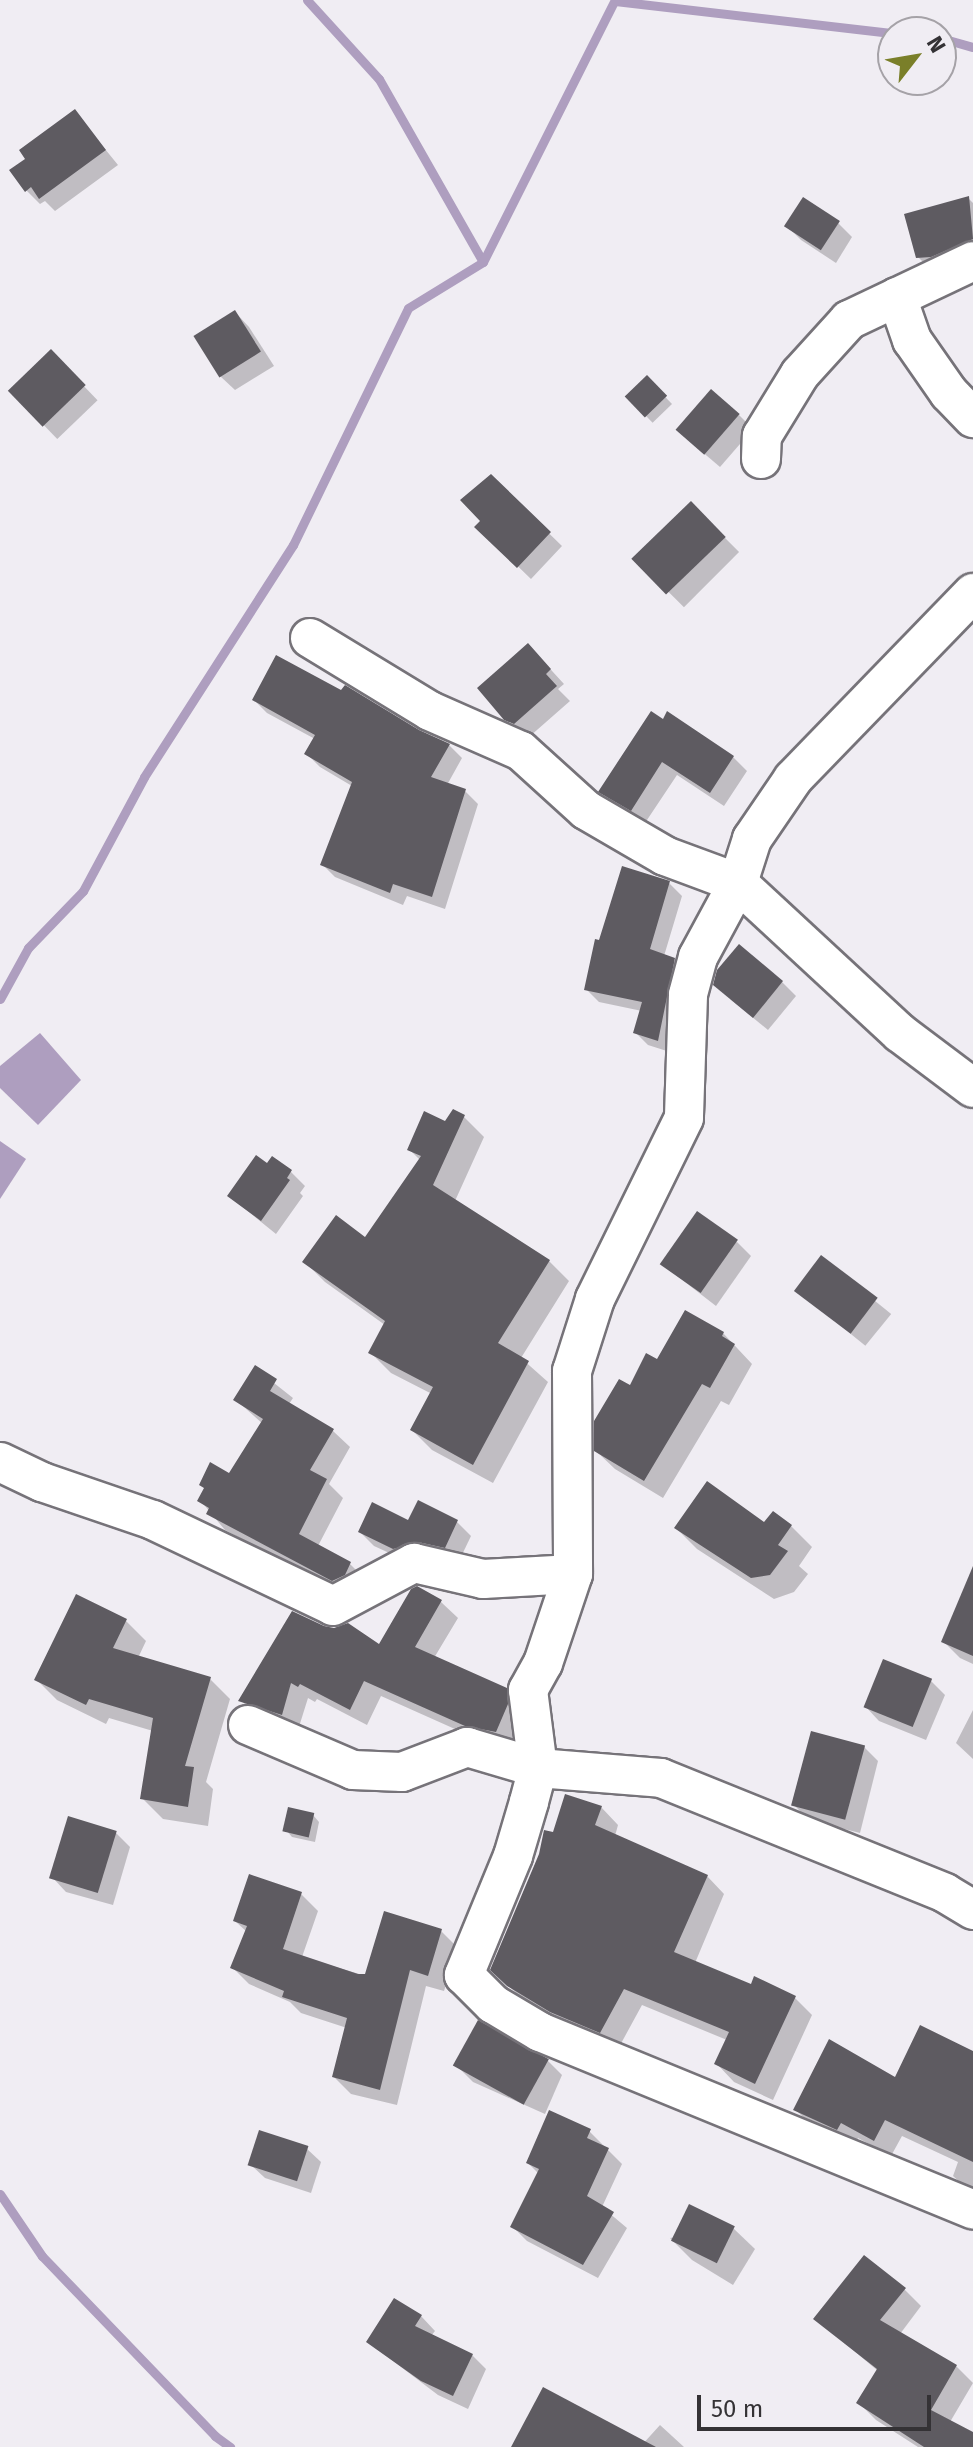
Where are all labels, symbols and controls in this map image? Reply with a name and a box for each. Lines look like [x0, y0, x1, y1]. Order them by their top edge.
north arrow [877, 16, 957, 96]
text: N [921, 31, 952, 58]
scale bar [701, 2379, 935, 2429]
text: 50 m [711, 2395, 763, 2423]

